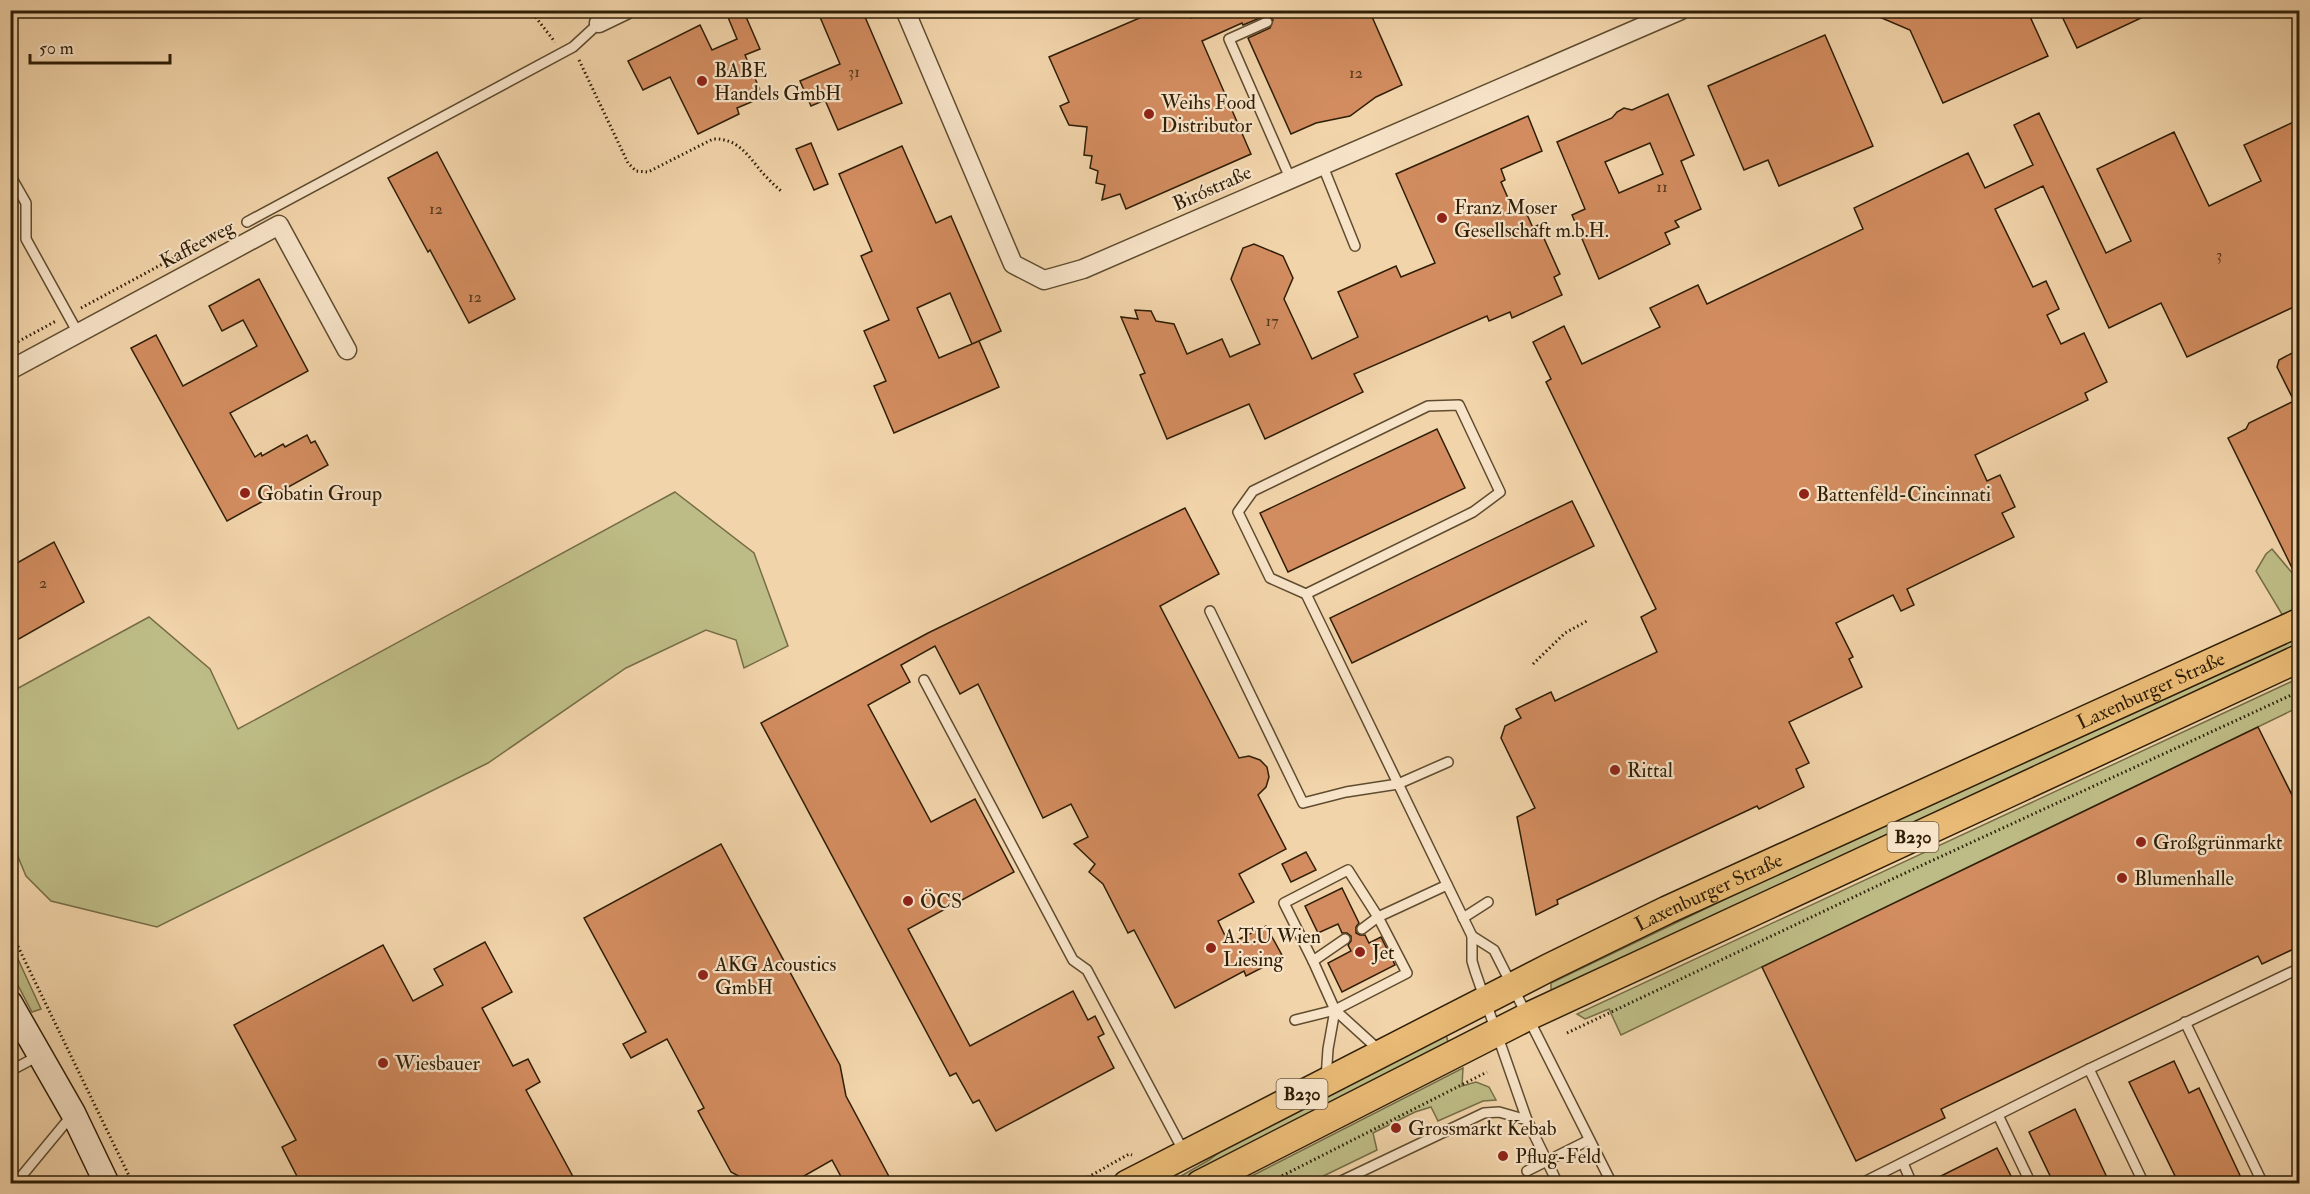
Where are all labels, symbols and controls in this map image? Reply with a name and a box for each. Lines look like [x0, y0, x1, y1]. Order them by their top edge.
scale bar [30, 27, 170, 65]
text: 50 m [39, 37, 74, 60]
place label: BABE Handels GmbH [714, 58, 841, 106]
house number: 31 [848, 62, 860, 82]
house number: 12 [1349, 63, 1363, 83]
marker: BABE Handels GmbH [695, 74, 709, 88]
place label: Weihs Food Distributor [1160, 90, 1256, 138]
marker: Weihs Food Distributor [1142, 107, 1156, 121]
street label: Biróstraße [1169, 160, 1255, 216]
house number: 11 [1656, 177, 1668, 197]
place label: Franz Moser Gesellschaft m.b.H. [1454, 195, 1609, 243]
house number: 12 [429, 199, 443, 219]
marker: Franz Moser Gesellschaft m.b.H. [1435, 211, 1449, 225]
street label: Kaffeeweg [155, 213, 240, 274]
house number: 3 [2216, 245, 2222, 265]
house number: 12 [468, 287, 482, 307]
house number: 17 [1265, 311, 1279, 331]
place label: Gobatin Group [257, 481, 382, 507]
place label: Battenfeld-Cincinnati [1816, 482, 1991, 507]
marker: Gobatin Group [238, 486, 252, 500]
marker: Battenfeld-Cincinnati [1797, 487, 1811, 501]
house number: 2 [39, 573, 47, 593]
street label: Laxenburger Straße [2073, 645, 2229, 734]
place label: Rittal [1627, 758, 1673, 783]
marker: Rittal [1608, 763, 1622, 777]
road number: B230 [1888, 822, 1938, 852]
place label: Großgrünmarkt [2153, 830, 2283, 855]
marker: Großgrünmarkt [2134, 835, 2148, 849]
street label: Laxenburger Straße [1630, 847, 1786, 936]
place label: Blumenhalle [2134, 866, 2234, 891]
marker: Blumenhalle [2115, 871, 2129, 885]
place label: ÖCS [920, 889, 962, 914]
marker: ÖCS [901, 894, 915, 908]
place label: A.T.U Wien Liesing [1222, 924, 1321, 972]
place label: Jet [1371, 940, 1395, 965]
marker: A.T.U Wien Liesing [1204, 941, 1218, 955]
marker: Jet [1353, 945, 1367, 959]
place label: AKG Acoustics GmbH [714, 952, 836, 1000]
marker: AKG Acoustics GmbH [696, 968, 710, 982]
place label: Wiesbauer [394, 1051, 481, 1076]
marker: Wiesbauer [376, 1056, 390, 1070]
road number: B230 [1276, 1079, 1328, 1109]
place label: Grossmarkt Kebab [1408, 1116, 1557, 1141]
marker: Grossmarkt Kebab [1389, 1121, 1403, 1135]
place label: Pflug-Feld [1515, 1144, 1601, 1169]
marker: Pflug-Feld [1496, 1149, 1510, 1163]

